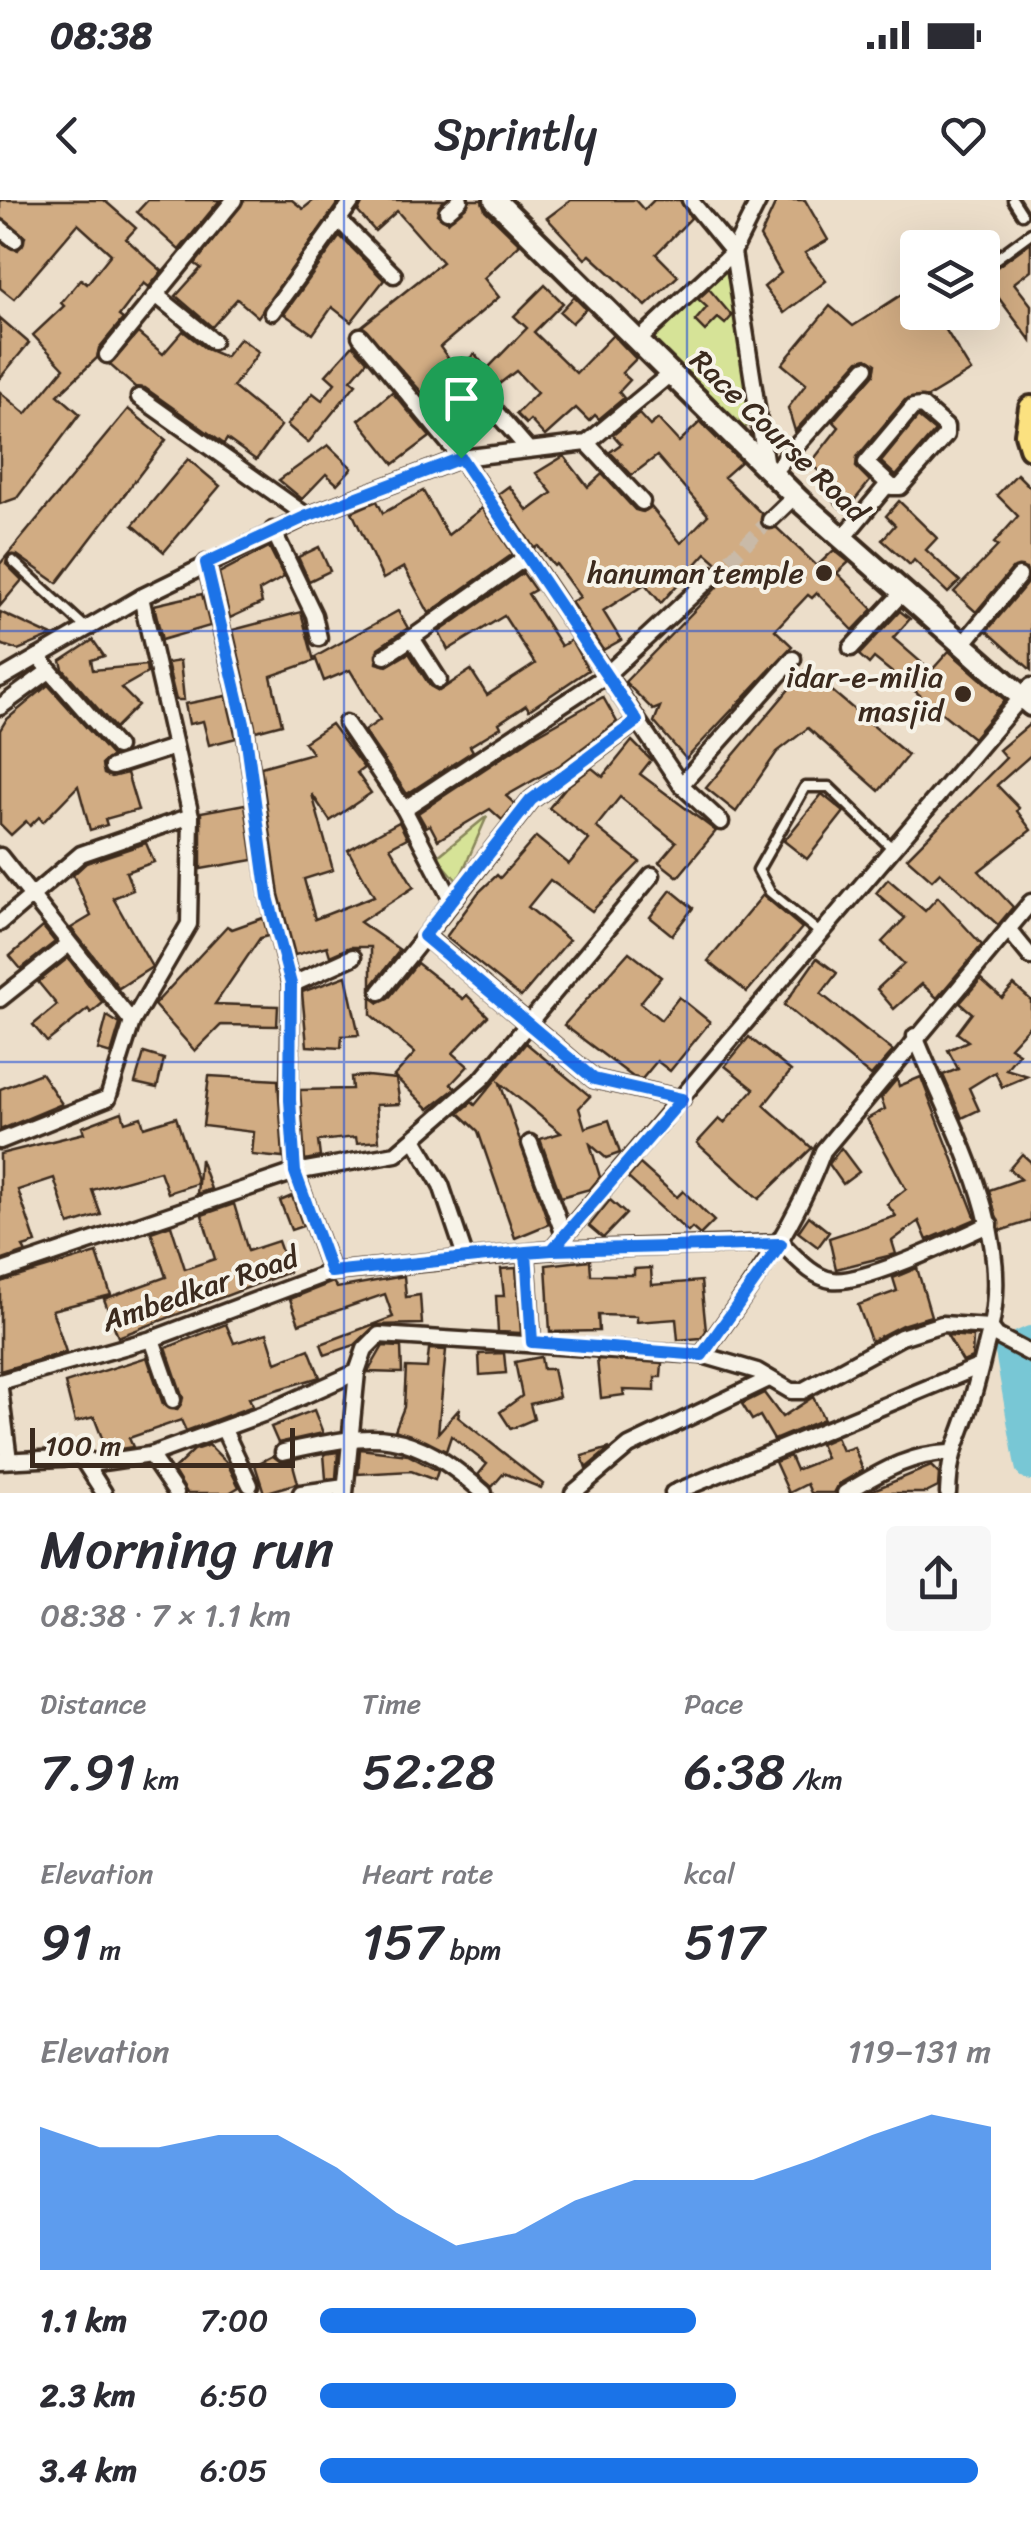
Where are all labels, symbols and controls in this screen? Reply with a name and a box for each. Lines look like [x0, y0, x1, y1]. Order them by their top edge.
text: 08:38 [50, 2, 152, 69]
text: Sprintly [434, 95, 597, 175]
icon: back [40, 108, 95, 163]
icon: heart [936, 108, 991, 163]
map controls [900, 230, 1000, 330]
button: layers [900, 230, 1000, 330]
street label: Race Course Road [676, 336, 883, 538]
pin [419, 356, 504, 459]
icon: arrive [434, 371, 489, 426]
place label: hanuman temple [587, 546, 804, 600]
marker: hanuman temple [813, 562, 835, 584]
place label: idar-e-milia masjid [786, 650, 945, 738]
marker: idar-e-milia masjid [952, 683, 974, 705]
street label: Ambedkar Road [93, 1229, 308, 1348]
text: 100 m [45, 1421, 121, 1470]
scale bar [30, 1423, 295, 1468]
text: Morning run [40, 1501, 334, 1598]
button: share [886, 1526, 991, 1631]
text: 08:38 · 7 × 1.1 km [40, 1587, 291, 1644]
text: Distance [40, 1679, 146, 1728]
text: Time [362, 1679, 421, 1728]
text: Pace [684, 1679, 743, 1728]
text: 7.91 [40, 1728, 136, 1817]
text: 52:28 [362, 1728, 496, 1817]
text: 6:38 [684, 1728, 785, 1817]
text: km [136, 1755, 179, 1804]
text: /km [785, 1755, 843, 1804]
text: Elevation [40, 1849, 153, 1898]
text: Heart rate [362, 1849, 493, 1898]
text: kcal [684, 1849, 735, 1898]
text: 91 [40, 1898, 92, 1987]
text: 157 [362, 1898, 443, 1987]
text: 517 [684, 1898, 765, 1987]
text: m [92, 1925, 121, 1974]
text: bpm [443, 1925, 502, 1974]
text: Elevation [40, 2023, 170, 2080]
text: 119–131 m [848, 2023, 991, 2080]
text: 1.1 km [40, 2292, 127, 2349]
text: 7:00 [200, 2292, 268, 2349]
text: 2.3 km [40, 2367, 136, 2424]
text: 6:50 [200, 2367, 268, 2424]
text: 3.4 km [40, 2442, 137, 2499]
text: 6:05 [200, 2442, 268, 2499]

